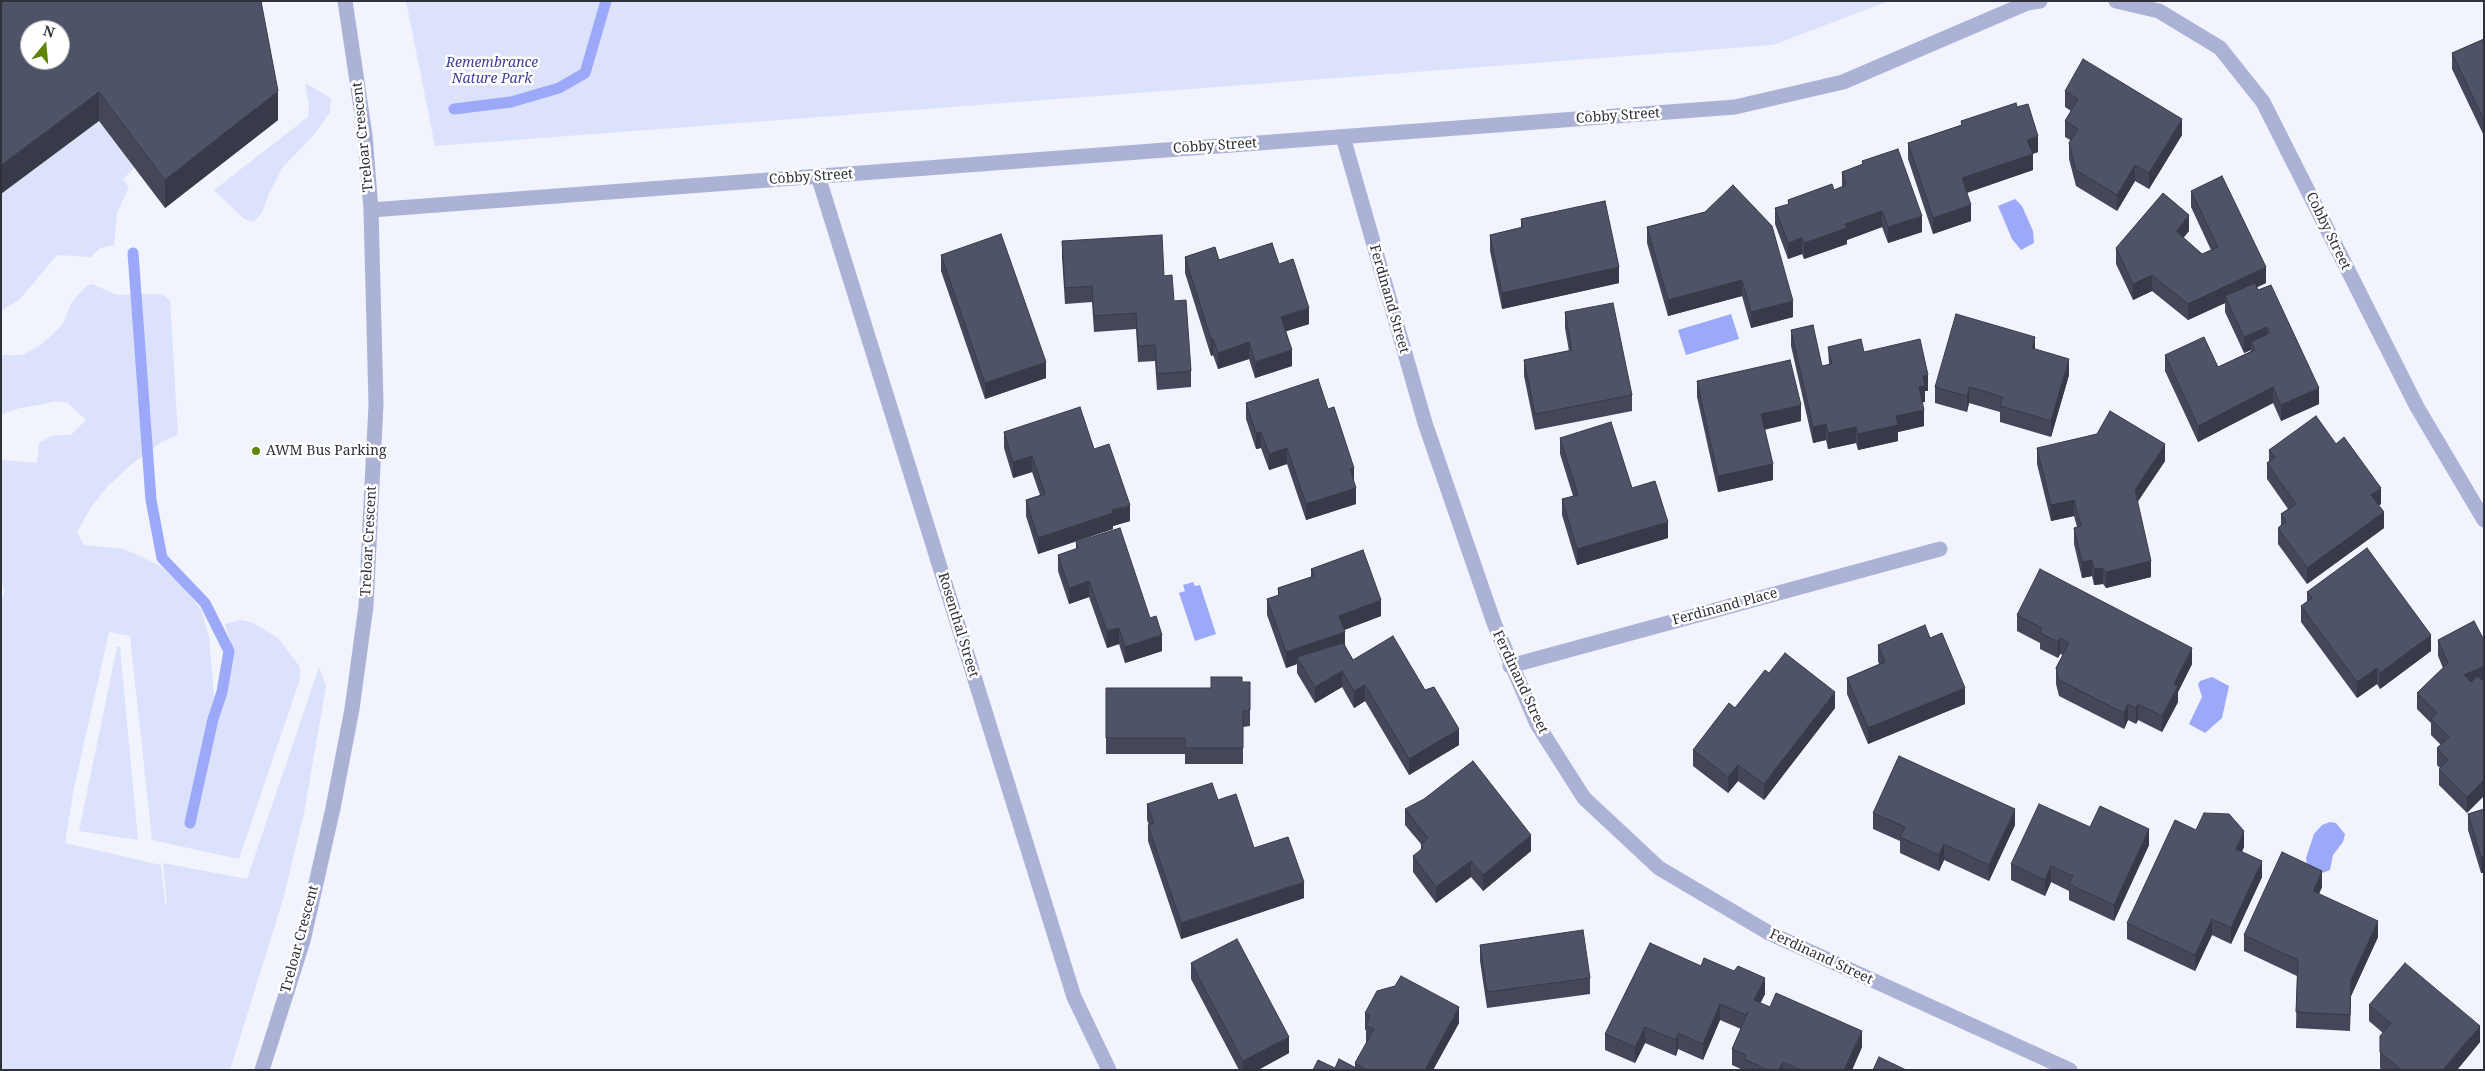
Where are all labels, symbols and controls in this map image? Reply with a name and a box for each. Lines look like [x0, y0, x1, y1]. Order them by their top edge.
north arrow [20, 20, 70, 70]
text: N [41, 20, 57, 42]
park label: Remembrance Nature Park [446, 55, 538, 88]
street label: Treloar Crescent [349, 81, 377, 193]
street label: Cobby Street [1575, 105, 1661, 127]
street label: Cobby Street [1172, 135, 1258, 157]
street label: Cobby Street [768, 166, 854, 188]
street label: Cobby Street [2302, 189, 2354, 273]
street label: Ferdinand Street [1365, 243, 1413, 355]
place label: AWM Bus Parking [266, 443, 386, 459]
marker: AWM Bus Parking [250, 445, 262, 457]
street label: Treloar Crescent [358, 485, 380, 597]
street label: Rosenthal Street [934, 571, 982, 679]
street label: Ferdinand Place [1671, 585, 1779, 629]
street label: Ferdinand Street [1489, 628, 1551, 736]
street label: Treloar Crescent [278, 883, 322, 995]
street label: Ferdinand Street [1767, 926, 1875, 988]

